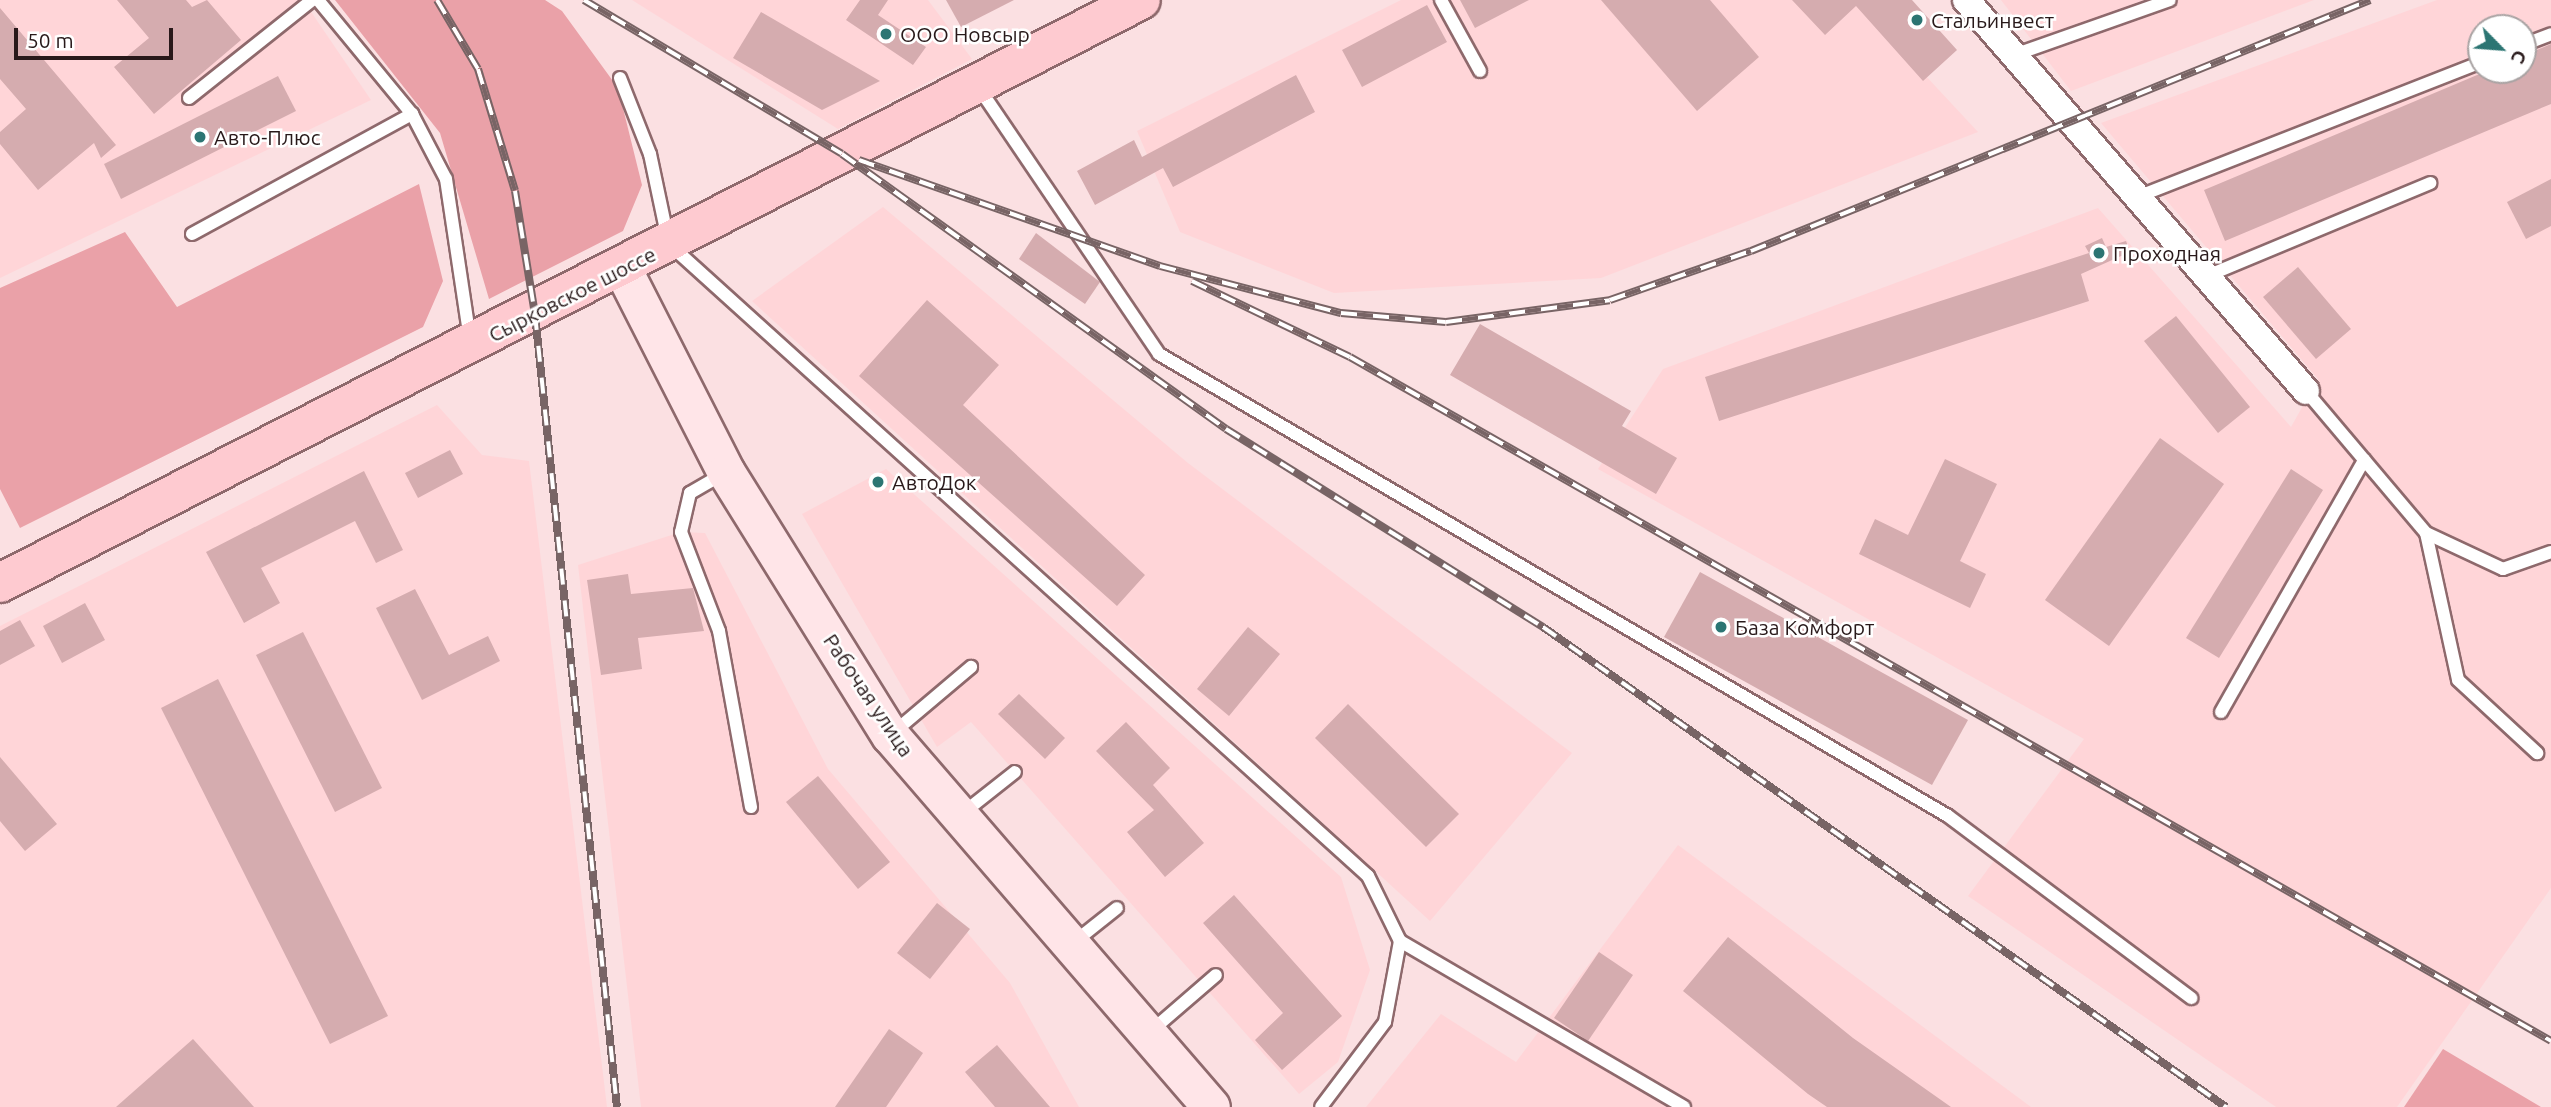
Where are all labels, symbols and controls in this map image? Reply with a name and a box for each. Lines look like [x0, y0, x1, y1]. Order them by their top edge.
place label: Стальинвест [1931, 7, 2054, 33]
marker: Стальинвест [1909, 12, 1925, 28]
scale bar [18, 14, 177, 58]
north arrow [2467, 14, 2537, 84]
place label: ООО Новсыр [900, 21, 1030, 47]
marker: ООО Новсыр [878, 26, 894, 42]
text: 50 m [27, 28, 74, 52]
text: С [2507, 47, 2532, 67]
place label: Авто-Плюс [214, 124, 320, 150]
marker: Авто-Плюс [192, 129, 208, 145]
place label: Проходная [2113, 240, 2221, 266]
street label: Сырковское шоссе [484, 241, 660, 347]
marker: Проходная [2091, 245, 2107, 261]
place label: АвтоДок [892, 469, 977, 495]
marker: АвтоДок [870, 474, 886, 490]
place label: База Комфорт [1735, 614, 1874, 640]
marker: База Комфорт [1713, 619, 1729, 635]
street label: Рабочая улица [819, 629, 919, 761]

